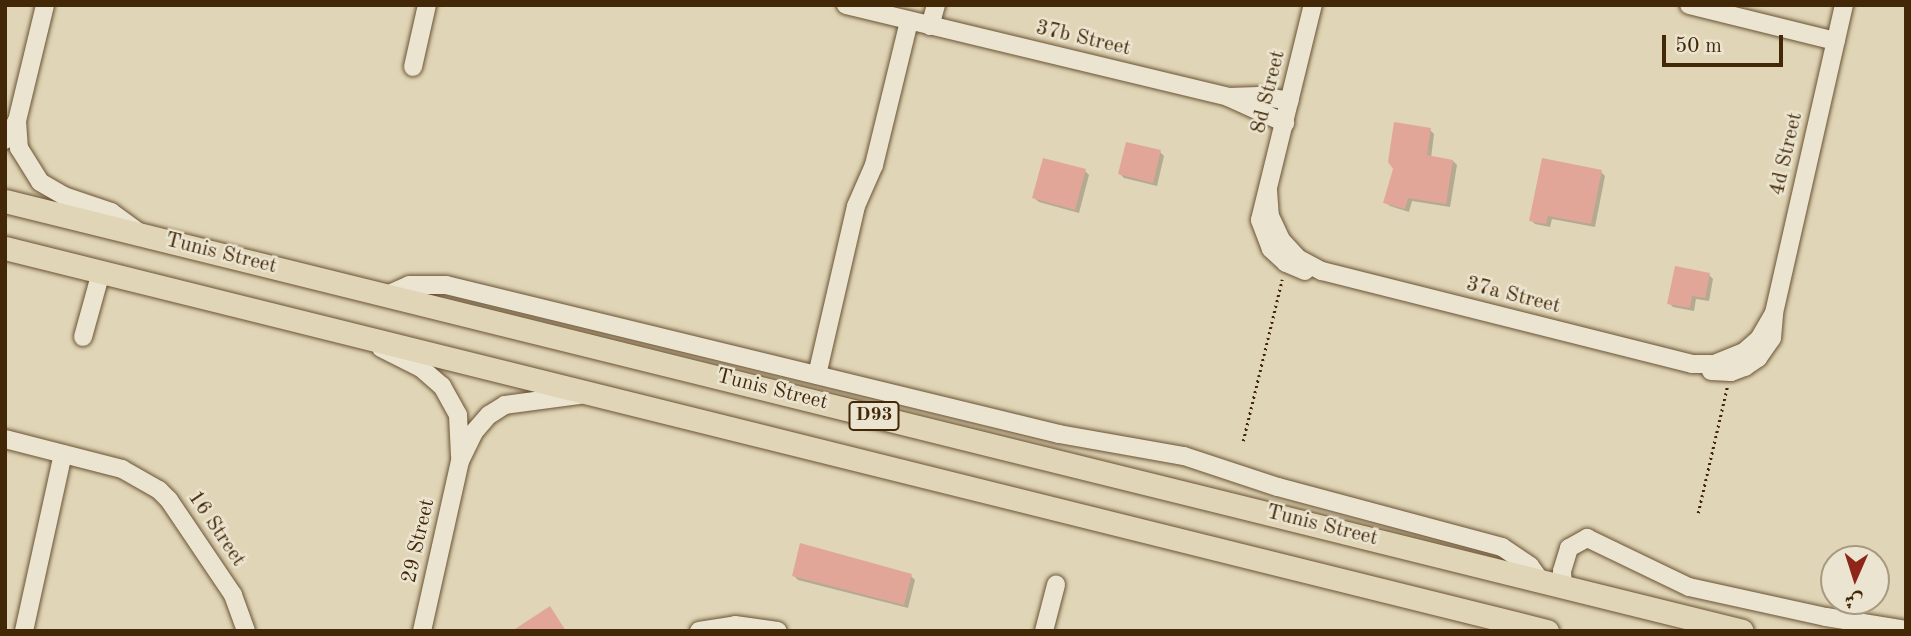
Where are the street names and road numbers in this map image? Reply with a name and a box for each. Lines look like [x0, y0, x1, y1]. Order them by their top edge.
street label: 37b Street [1033, 16, 1133, 62]
street label: 8d Street [1247, 48, 1291, 136]
street label: 4d Street [1765, 110, 1809, 198]
street label: Tunis Street [163, 228, 279, 280]
street label: 37a Street [1463, 272, 1563, 320]
street label: Tunis Street [714, 364, 830, 416]
road number: D93 [848, 400, 900, 432]
street label: 16 Street [182, 486, 250, 572]
street label: 29 Street [397, 496, 441, 586]
street label: Tunis Street [1264, 500, 1380, 552]

